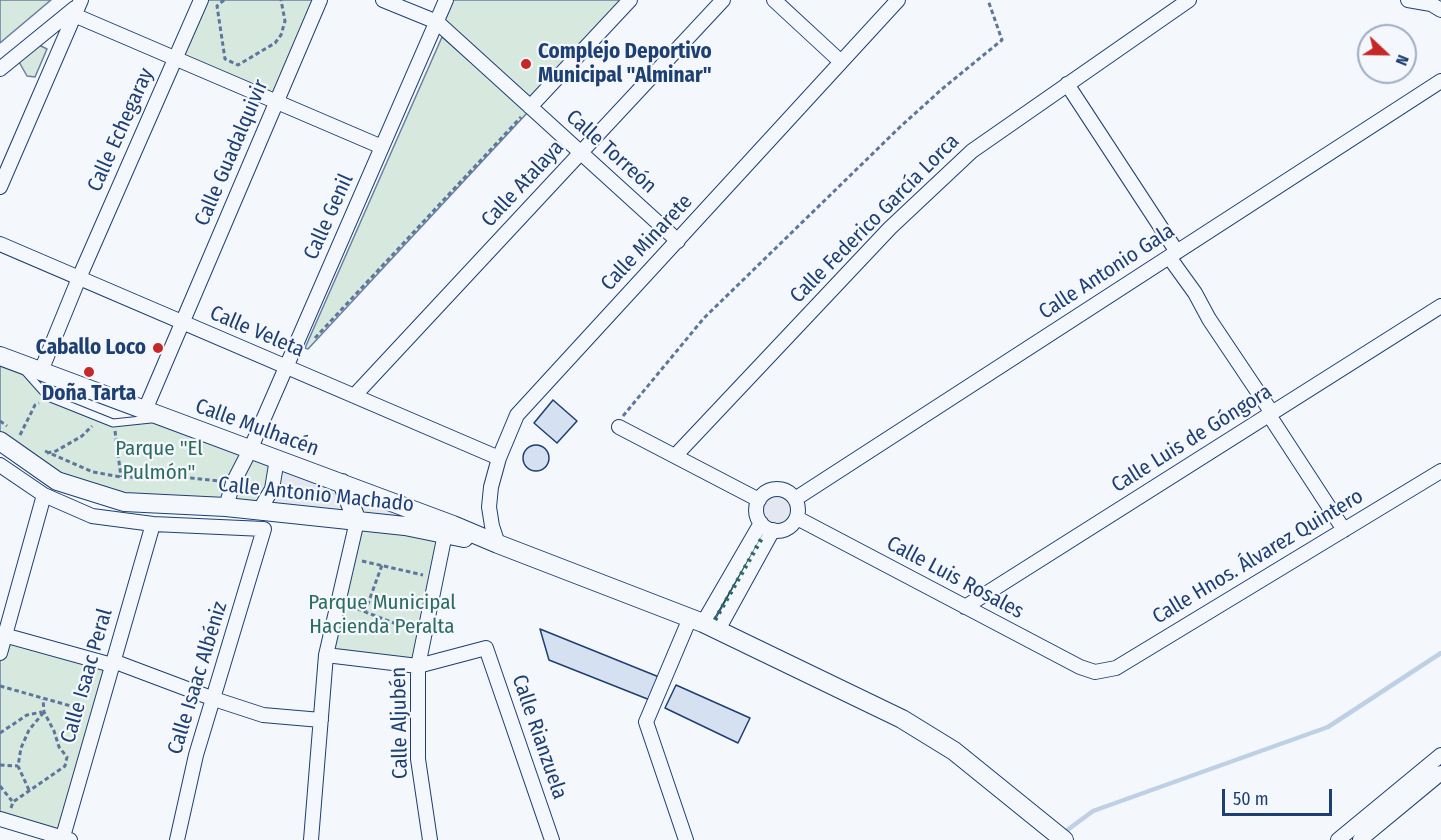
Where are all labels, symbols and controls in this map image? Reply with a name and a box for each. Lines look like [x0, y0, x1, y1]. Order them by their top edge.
north arrow [1357, 24, 1417, 84]
place label: Complejo Deportivo Municipal "Alminar" [538, 39, 712, 89]
text: N [1392, 52, 1413, 68]
marker: Complejo Deportivo Municipal "Alminar" [519, 57, 533, 71]
street label: Calle Echegaray [83, 64, 159, 196]
street label: Calle Guadalquivir [190, 76, 274, 230]
street label: Calle Torreón [561, 105, 661, 199]
street label: Calle Federico García Lorca [785, 129, 965, 309]
street label: Calle Atalaya [476, 135, 570, 233]
street label: Calle Genil [299, 170, 359, 264]
street label: Calle Minarete [596, 190, 698, 296]
street label: Calle Antonio Gala [1034, 219, 1180, 325]
street label: Calle Veleta [206, 301, 308, 363]
place label: Caballo Loco [36, 335, 146, 361]
marker: Caballo Loco [151, 341, 165, 355]
marker: Doña Tarta [82, 365, 96, 379]
street label: Calle Luis de Góngora [1107, 379, 1277, 499]
place label: Doña Tarta [42, 381, 136, 407]
street label: Calle Mulhacén [192, 394, 322, 462]
park label: Parque "El Pulmón" [115, 436, 203, 486]
street label: Calle Antonio Machado [217, 472, 415, 518]
street label: Calle Hnos. Álvarez Quintero [1148, 484, 1368, 630]
street label: Calle Luis Rosales [882, 531, 1028, 625]
park label: Parque Municipal Hacienda Peralta [308, 590, 456, 640]
street label: Calle Isaac Albéniz [163, 599, 233, 757]
street label: Calle Isaac Peral [56, 606, 118, 746]
street label: Calle Aljubén [386, 667, 414, 779]
street label: Calle Rianzuela [506, 671, 572, 803]
scale bar [1225, 777, 1334, 815]
text: 50 m [1233, 788, 1269, 810]

